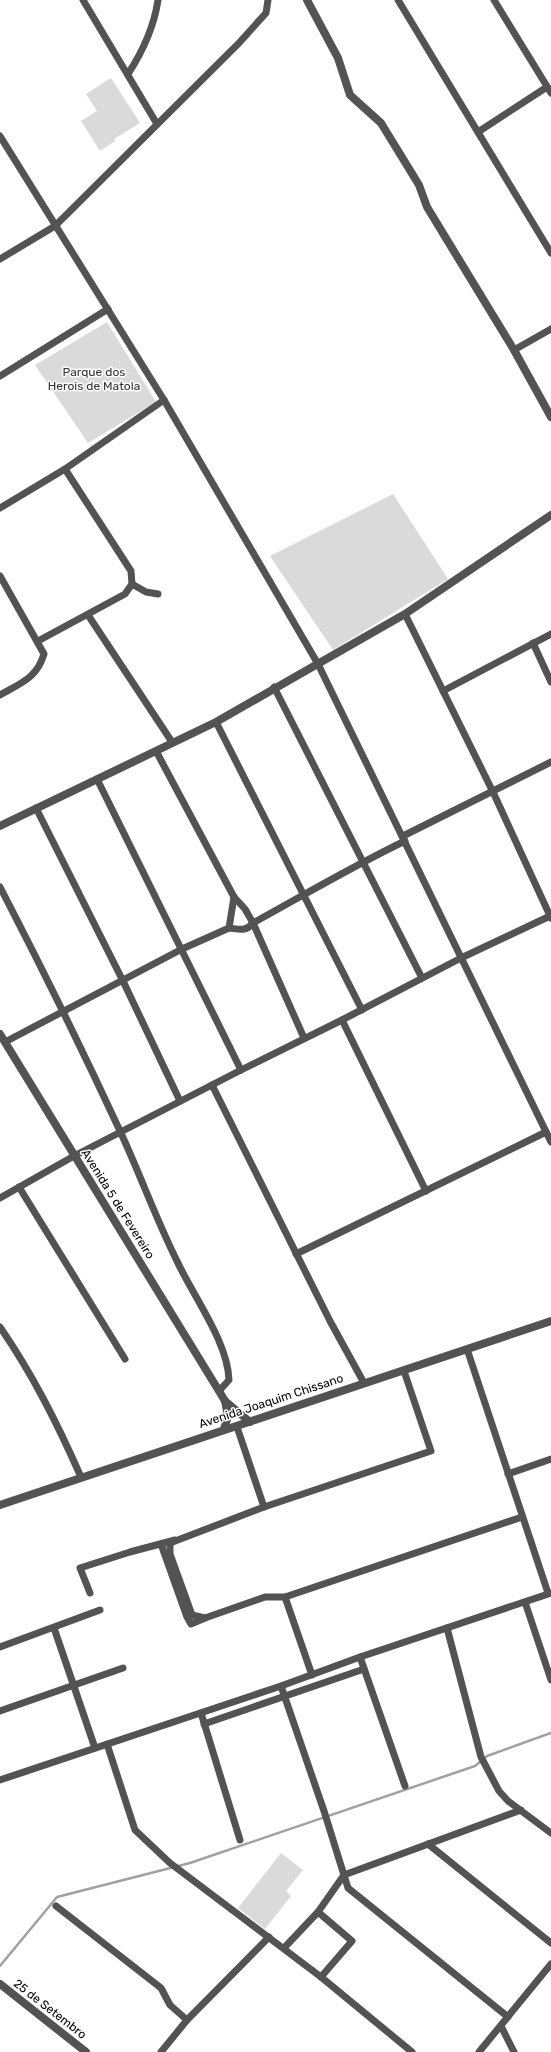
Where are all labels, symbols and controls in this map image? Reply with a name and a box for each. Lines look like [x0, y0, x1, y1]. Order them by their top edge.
park label: Parque dos Herois de Matola [48, 365, 140, 393]
street label: Avenida 5 de Fevereiro [79, 1147, 158, 1261]
street label: Avenida Joaquim Chissano [197, 1371, 345, 1431]
street label: 25 de Setembro [11, 1976, 89, 2042]

